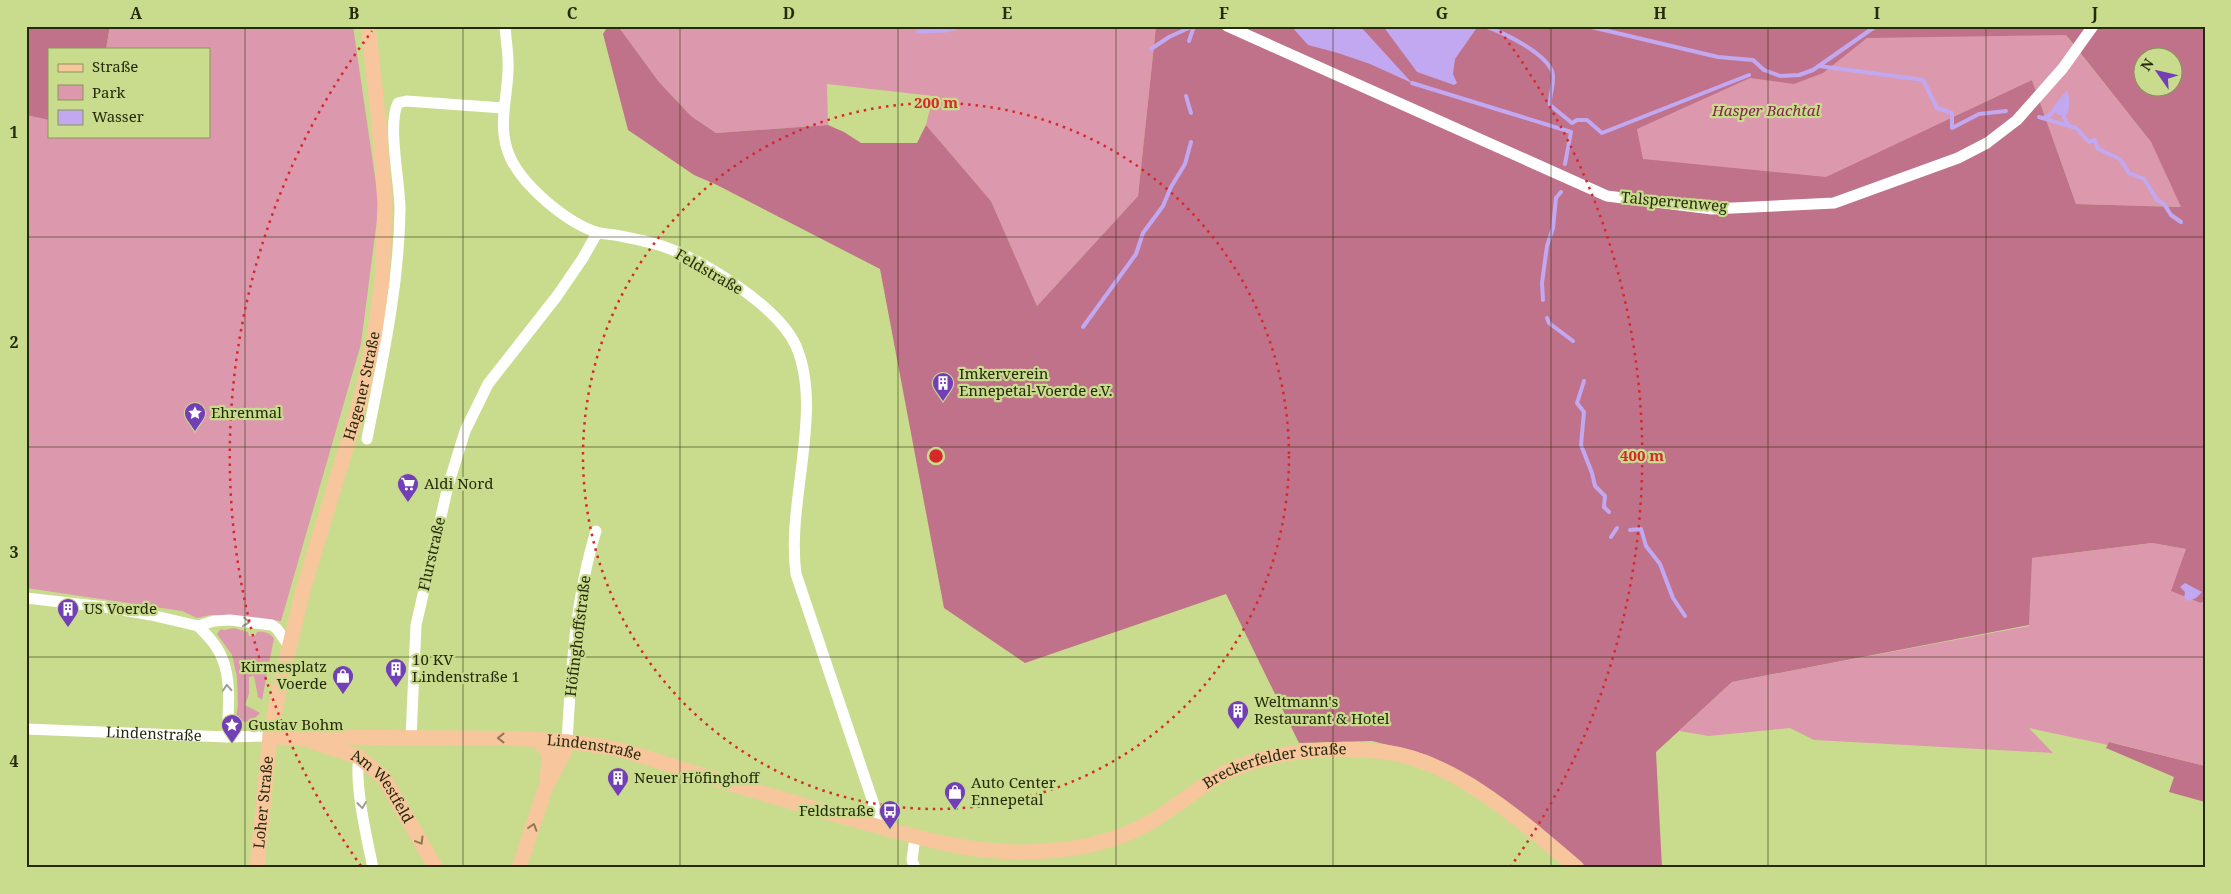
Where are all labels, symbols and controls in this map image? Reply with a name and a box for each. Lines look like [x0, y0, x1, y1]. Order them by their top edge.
text: A [130, 2, 143, 24]
text: B [349, 2, 360, 24]
text: C [567, 2, 578, 24]
text: D [783, 2, 795, 24]
text: E [1002, 2, 1012, 24]
text: F [1219, 2, 1229, 24]
text: G [1436, 2, 1448, 24]
text: H [1653, 2, 1667, 24]
text: I [1874, 2, 1880, 24]
text: J [2091, 2, 2099, 24]
legend [48, 48, 210, 138]
north arrow [2134, 48, 2184, 98]
text: N [2136, 55, 2158, 74]
text: Straße [92, 56, 138, 76]
text: Park [92, 82, 126, 102]
text: 200 m [914, 92, 958, 112]
park label: Hasper Bachtal [1711, 100, 1820, 120]
text: Wasser [92, 106, 144, 126]
text: 1 [9, 121, 19, 143]
street label: Talsperrenweg [1620, 186, 1728, 216]
street label: Feldstraße [672, 244, 747, 299]
street label: Hagener Straße [338, 330, 384, 443]
text: 2 [9, 331, 19, 353]
place label: Imkerverein Ennepetal-Voerde e.V. [959, 363, 1112, 400]
building icon: Imkerverein Ennepetal-Voerde e.V. [931, 371, 955, 402]
place icon: Ehrenmal [183, 401, 207, 432]
place label: Ehrenmal [211, 402, 282, 422]
text: 400 m [1620, 445, 1664, 465]
centre of rings [927, 447, 945, 465]
supermarket icon: Aldi Nord [396, 472, 420, 503]
place label: Aldi Nord [424, 473, 494, 493]
street label: Flurstraße [413, 515, 449, 593]
text: 3 [9, 541, 19, 563]
street label: Höfinghoffstraße [560, 574, 594, 698]
building icon: US Voerde [56, 597, 80, 628]
place label: US Voerde [84, 598, 157, 618]
one-way arrow [242, 616, 250, 627]
place label: 10 KV Lindenstraße 1 [412, 649, 520, 686]
place label: Kirmesplatz Voerde [240, 656, 327, 693]
building icon: 10 KV Lindenstraße 1 [384, 657, 408, 688]
shop icon: Kirmesplatz Voerde [331, 664, 355, 695]
one-way arrow [222, 684, 233, 692]
place label: Weltmann's Restaurant & Hotel [1254, 691, 1390, 728]
building icon: Weltmann's Restaurant & Hotel [1226, 699, 1250, 730]
place icon: Gustav Bohm [220, 713, 244, 744]
place label: Gustav Bohm [248, 714, 343, 734]
street label: Lindenstraße [106, 721, 202, 745]
street label: Lindenstraße [546, 729, 644, 764]
one-way arrow [497, 733, 504, 743]
street label: Breckerfelder Straße [1198, 738, 1347, 793]
street label: Am Westfeld [349, 744, 419, 826]
text: 4 [9, 750, 19, 772]
street label: Loher Straße [248, 755, 277, 849]
building icon: Neuer Höfinghoff [606, 766, 630, 797]
place label: Neuer Höfinghoff [634, 767, 760, 787]
place label: Auto Center Ennepetal [971, 772, 1056, 809]
shop icon: Auto Center Ennepetal [943, 780, 967, 811]
bus stop icon: Feldstraße [878, 799, 902, 830]
place label: Feldstraße [799, 800, 874, 820]
one-way arrow [356, 801, 367, 809]
one-way arrow [527, 823, 537, 832]
one-way arrow [413, 835, 423, 844]

